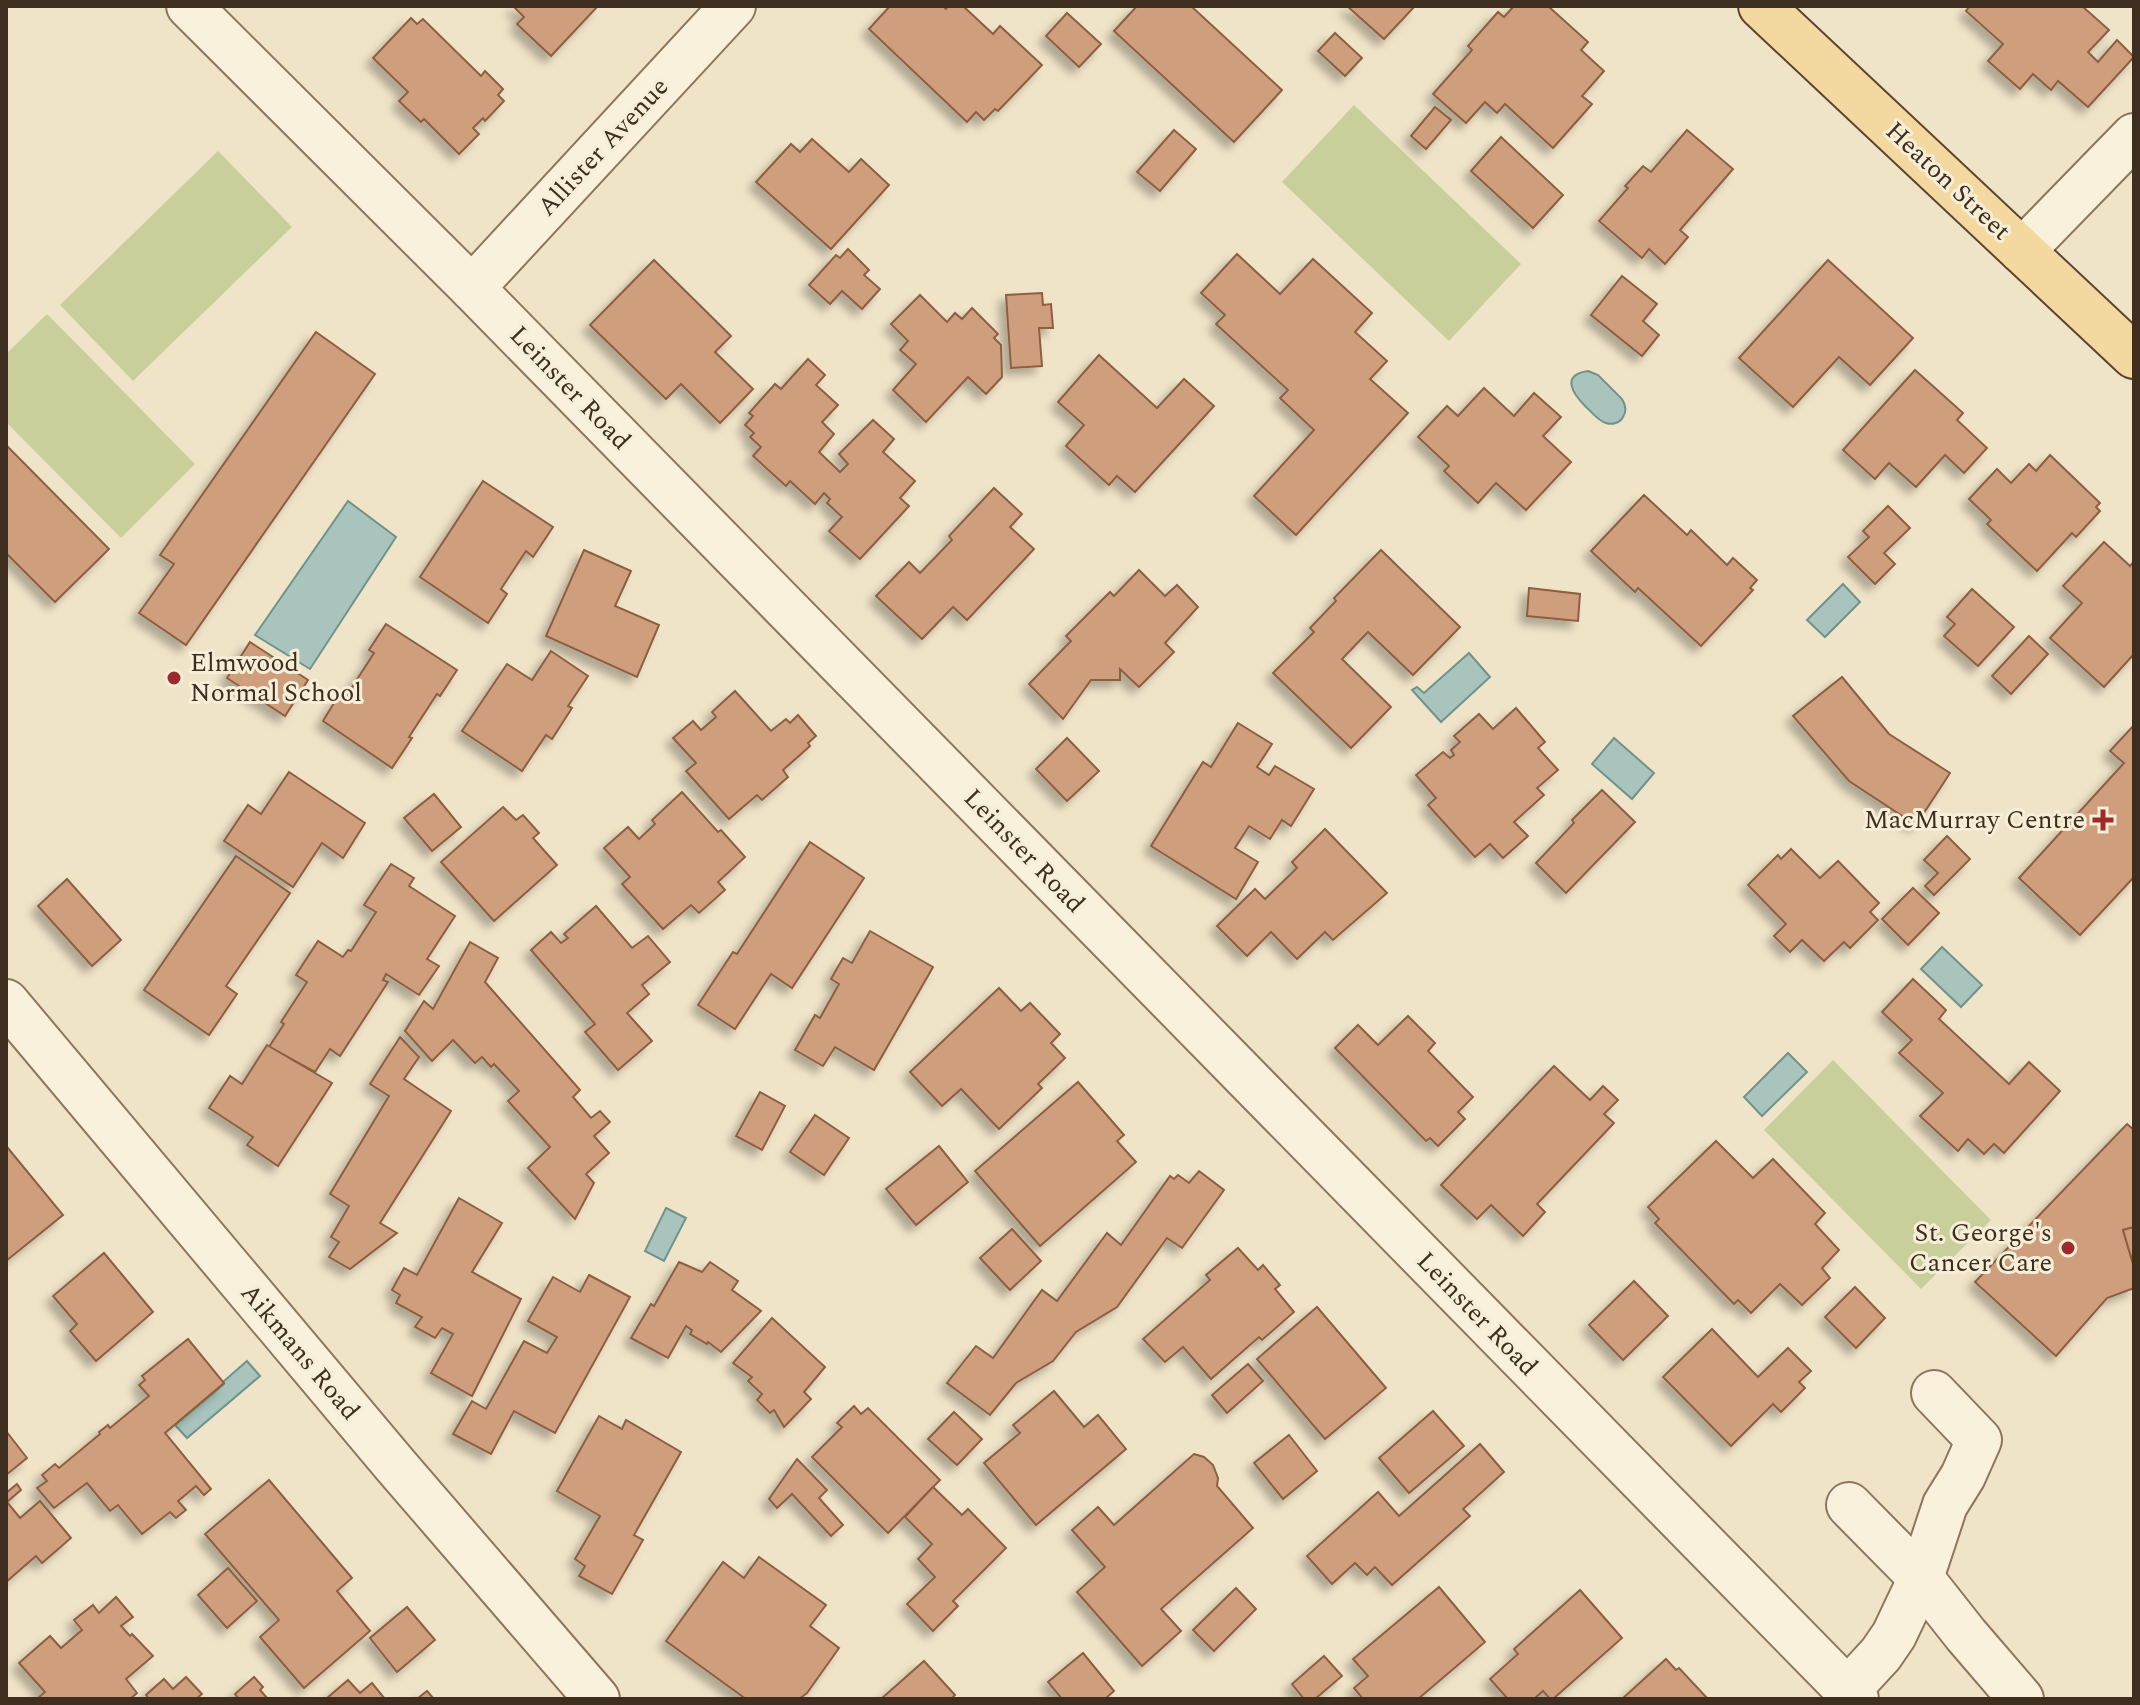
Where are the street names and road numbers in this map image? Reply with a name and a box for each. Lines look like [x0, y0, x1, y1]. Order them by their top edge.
street label: Allister Avenue [528, 68, 678, 226]
street label: Heaton Street [1876, 112, 2020, 250]
street label: Leinster Road [500, 316, 640, 460]
street label: Leinster Road [954, 779, 1094, 923]
street label: Leinster Road [1407, 1242, 1547, 1386]
street label: Aikmans Road [231, 1275, 369, 1429]

